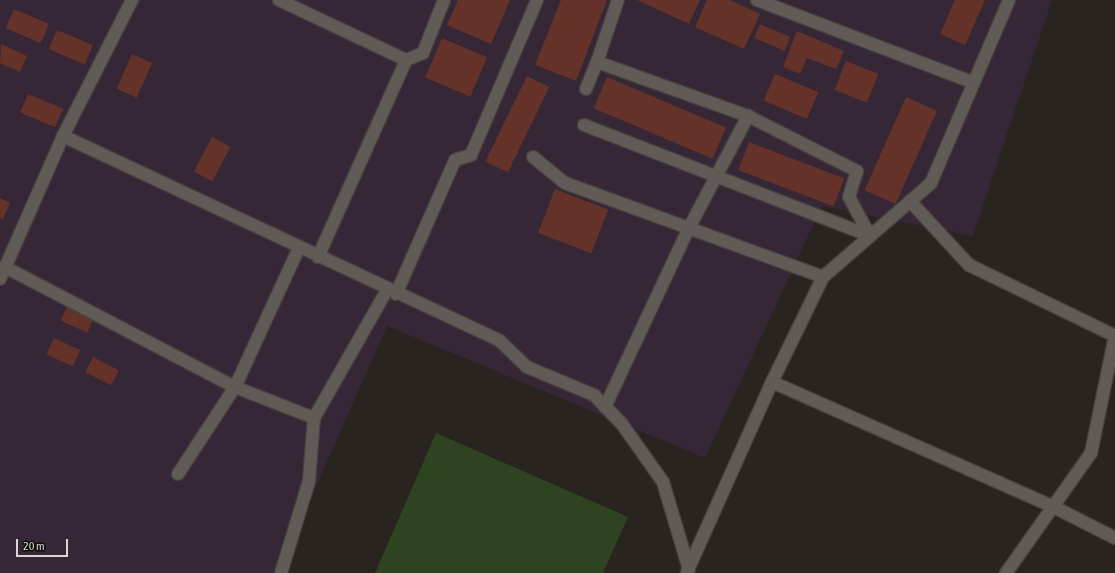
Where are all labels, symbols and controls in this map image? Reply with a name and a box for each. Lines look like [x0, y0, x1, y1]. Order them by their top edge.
scale bar [18, 531, 70, 557]
text: 20 m [23, 539, 45, 553]

